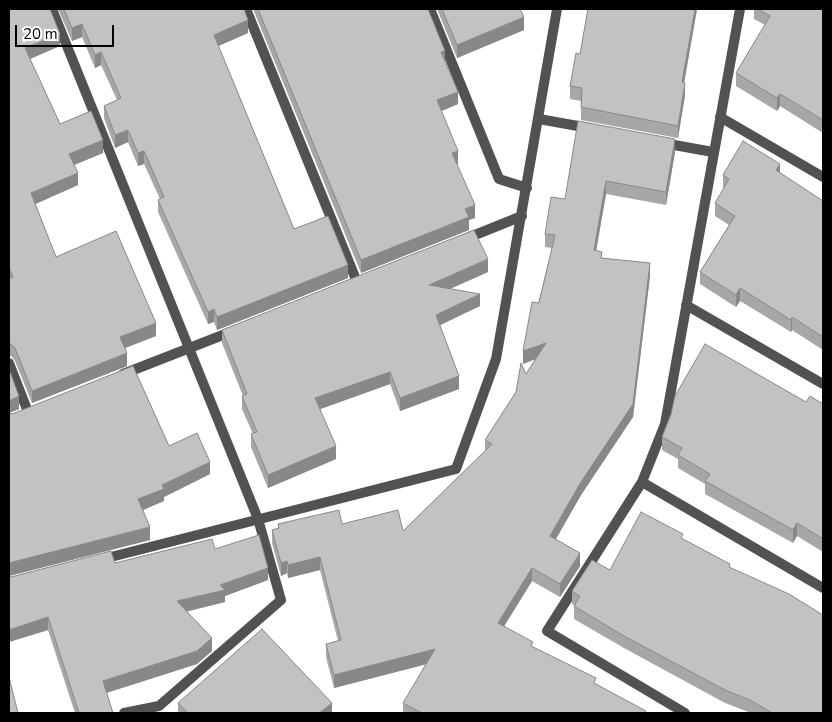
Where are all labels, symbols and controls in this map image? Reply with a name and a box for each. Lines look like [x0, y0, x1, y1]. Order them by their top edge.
scale bar [18, 15, 116, 47]
text: 20 m [23, 24, 58, 44]

